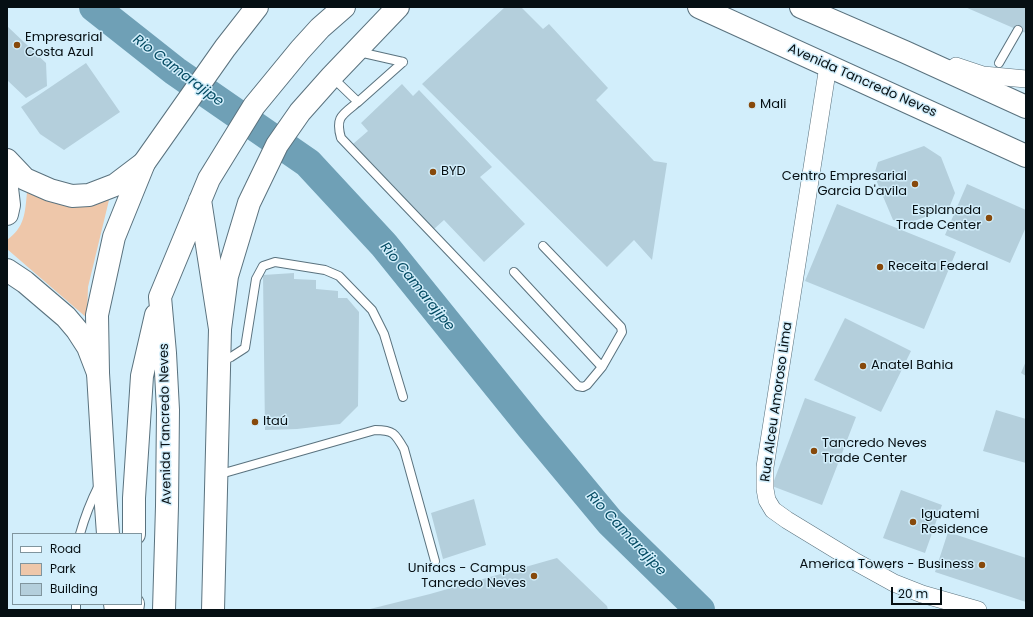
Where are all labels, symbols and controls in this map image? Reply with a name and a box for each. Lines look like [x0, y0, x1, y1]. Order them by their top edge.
place label: Empresarial Costa Azul [25, 30, 102, 61]
water label: Rio Camarajipe [129, 31, 227, 111]
marker: Empresarial Costa Azul [12, 40, 22, 50]
street label: Avenida Tancredo Neves [785, 41, 939, 121]
place label: Mali [760, 97, 786, 113]
marker: Mali [747, 100, 757, 110]
place label: BYD [441, 164, 466, 180]
marker: BYD [428, 167, 438, 177]
place label: Centro Empresarial Garcia D'avila [782, 169, 907, 200]
marker: Centro Empresarial Garcia D'avila [910, 179, 920, 189]
place label: Esplanada Trade Center [896, 203, 981, 234]
marker: Esplanada Trade Center [984, 213, 994, 223]
water label: Rio Camarajipe [376, 239, 458, 335]
place label: Receita Federal [888, 259, 988, 275]
marker: Receita Federal [875, 262, 885, 272]
street label: Rua Alceu Amoroso Lima [758, 321, 796, 483]
street label: Avenida Tancredo Neves [157, 343, 175, 505]
place label: Anatel Bahia [871, 358, 953, 374]
marker: Anatel Bahia [858, 361, 868, 371]
place label: Itaú [263, 414, 288, 430]
marker: Itaú [250, 417, 260, 427]
place label: Tancredo Neves Trade Center [822, 436, 927, 467]
marker: Tancredo Neves Trade Center [809, 446, 819, 456]
water label: Rio Camarajipe [583, 488, 669, 580]
place label: Iguatemi Residence [921, 507, 988, 538]
marker: Iguatemi Residence [908, 517, 918, 527]
legend [12, 533, 142, 605]
text: Road [50, 540, 81, 557]
place label: America Towers - Business [800, 557, 974, 573]
text: Park [50, 560, 76, 577]
marker: America Towers - Business [977, 560, 987, 570]
place label: Unifacs - Campus Tancredo Neves [408, 561, 526, 592]
marker: Unifacs - Campus Tancredo Neves [529, 571, 539, 581]
scale bar [893, 579, 944, 605]
text: Building [50, 580, 98, 597]
text: 20 m [898, 585, 928, 602]

